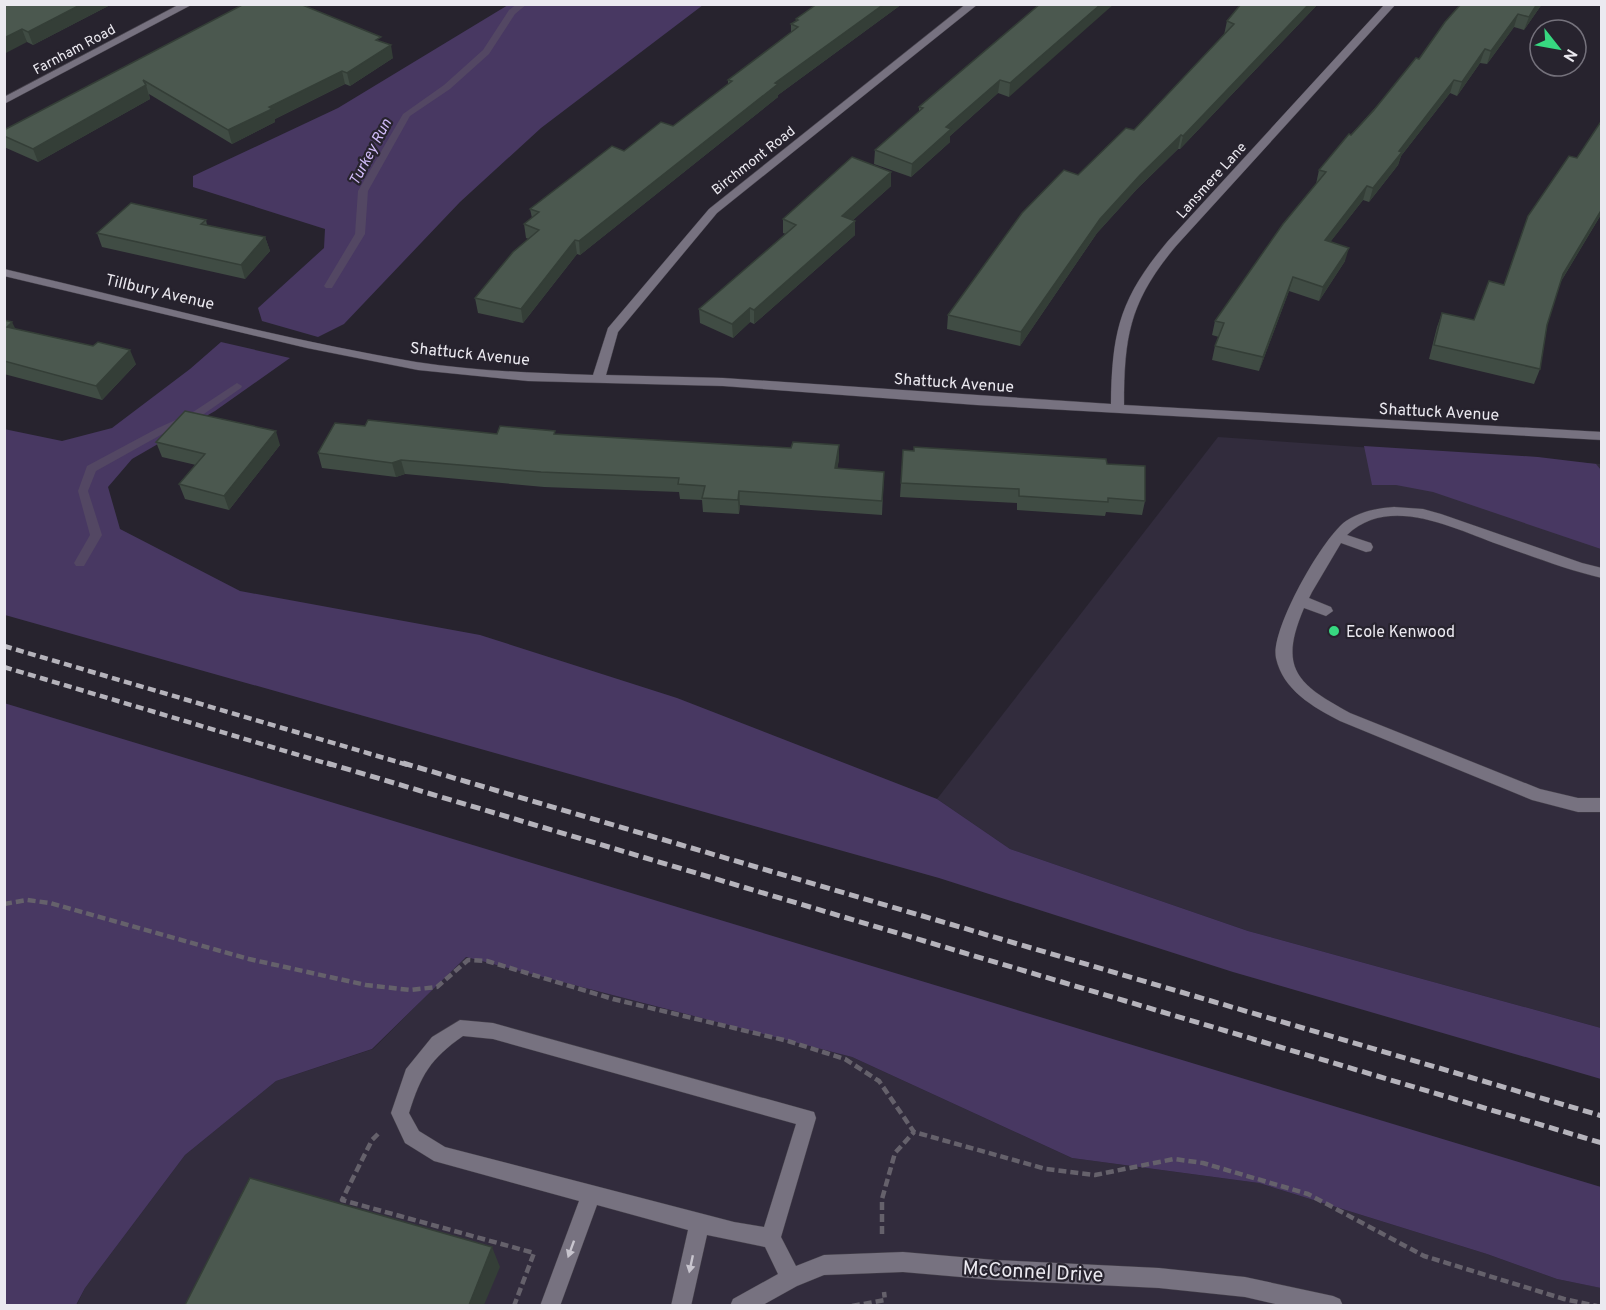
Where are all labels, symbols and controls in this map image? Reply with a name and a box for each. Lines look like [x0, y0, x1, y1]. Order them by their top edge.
north arrow [1528, 18, 1588, 78]
street label: Farnham Road [31, 22, 119, 79]
text: N [1558, 45, 1581, 65]
water label: Turkey Run [346, 116, 397, 189]
street label: Birchmont Road [709, 123, 799, 199]
street label: Lansmere Lane [1174, 139, 1251, 223]
street label: Tillbury Avenue [103, 271, 216, 315]
street label: Shattuck Avenue [409, 339, 531, 371]
street label: Shattuck Avenue [893, 370, 1015, 398]
street label: Shattuck Avenue [1378, 400, 1500, 426]
place label: Ecole Kenwood [1346, 623, 1455, 643]
marker: Ecole Kenwood [1327, 624, 1341, 638]
one-way arrow [565, 1240, 575, 1258]
one-way arrow [685, 1255, 695, 1273]
street label: McConnel Drive [962, 1256, 1104, 1290]

